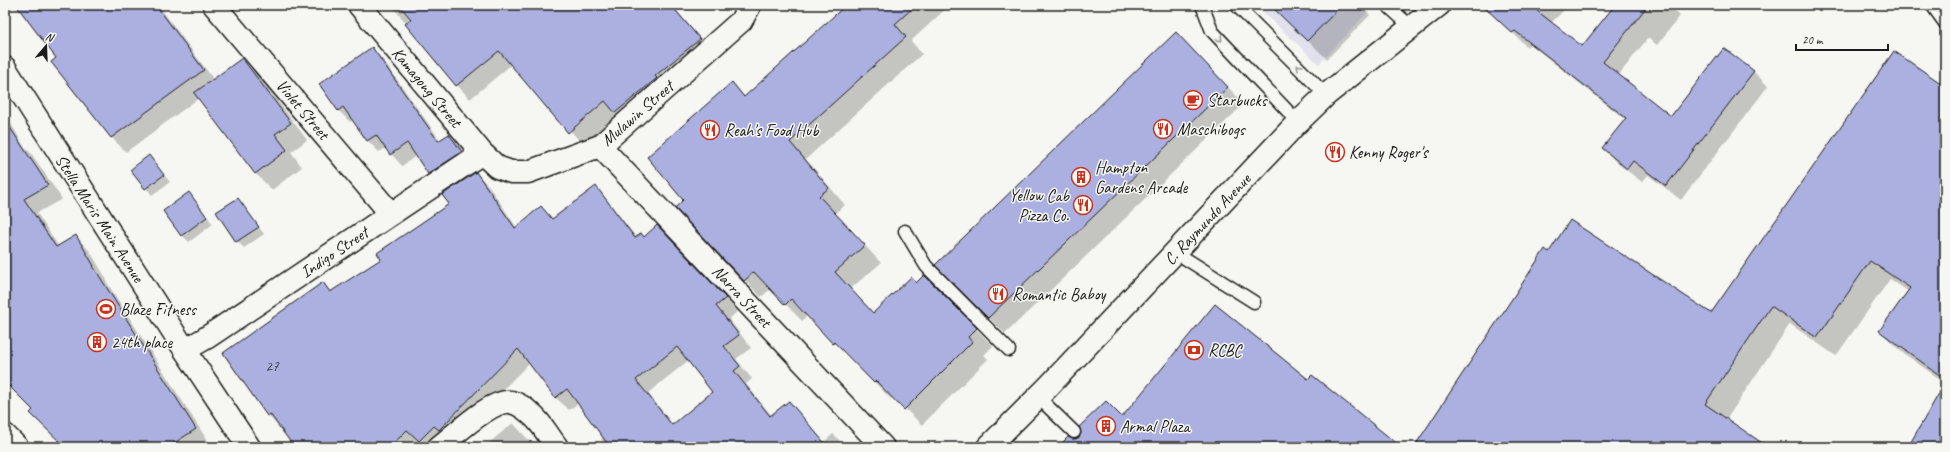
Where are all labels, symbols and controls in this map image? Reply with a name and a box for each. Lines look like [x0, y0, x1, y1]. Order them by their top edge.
north arrow [26, 26, 66, 66]
scale bar [1796, 26, 1888, 52]
text: N [44, 29, 57, 45]
text: 20 m [1802, 32, 1824, 48]
one-way arrow [1215, 34, 1222, 42]
street label: Kamagong Street [387, 43, 468, 133]
one-way arrow [1296, 64, 1303, 72]
street label: Violet Street [271, 75, 335, 146]
street label: Mulawin Street [597, 75, 680, 150]
cafe icon: Starbucks [1182, 89, 1204, 111]
place label: Starbucks [1207, 90, 1269, 111]
restaurant icon: Maschibogs [1152, 118, 1174, 140]
restaurant icon: Reah's Food Hub [699, 119, 721, 141]
place label: Maschibogs [1177, 119, 1247, 140]
place label: Reah's Food Hub [724, 120, 820, 141]
restaurant icon: Kenny Roger's [1324, 141, 1346, 163]
place label: Kenny Roger's [1349, 142, 1430, 163]
street label: Stella Maris Main Avenue [50, 150, 149, 287]
place label: Hampton Gardens Arcade [1095, 157, 1189, 198]
building icon: Hampton Gardens Arcade [1070, 166, 1092, 188]
street label: C. Raymundo Avenue [1160, 168, 1256, 270]
place label: Yellow Cab Pizza Co. [1009, 185, 1071, 226]
restaurant icon: Yellow Cab Pizza Co. [1072, 194, 1094, 216]
street label: Indigo Street [296, 221, 374, 283]
street label: Narra Street [708, 261, 777, 334]
restaurant icon: Romantic Baboy [987, 283, 1009, 305]
place label: Romantic Baboy [1012, 284, 1107, 305]
sports icon: Blaze Fitness [95, 298, 117, 320]
place label: Blaze Fitness [120, 299, 198, 320]
building icon: 24th place [86, 331, 108, 353]
place label: 24th place [111, 332, 173, 353]
bank icon: RCBC [1183, 339, 1205, 361]
place label: RCBC [1208, 340, 1243, 361]
house number: 27 [265, 357, 280, 376]
building icon: Armal Plaza [1095, 415, 1117, 437]
place label: Armal Plaza [1120, 416, 1191, 437]

